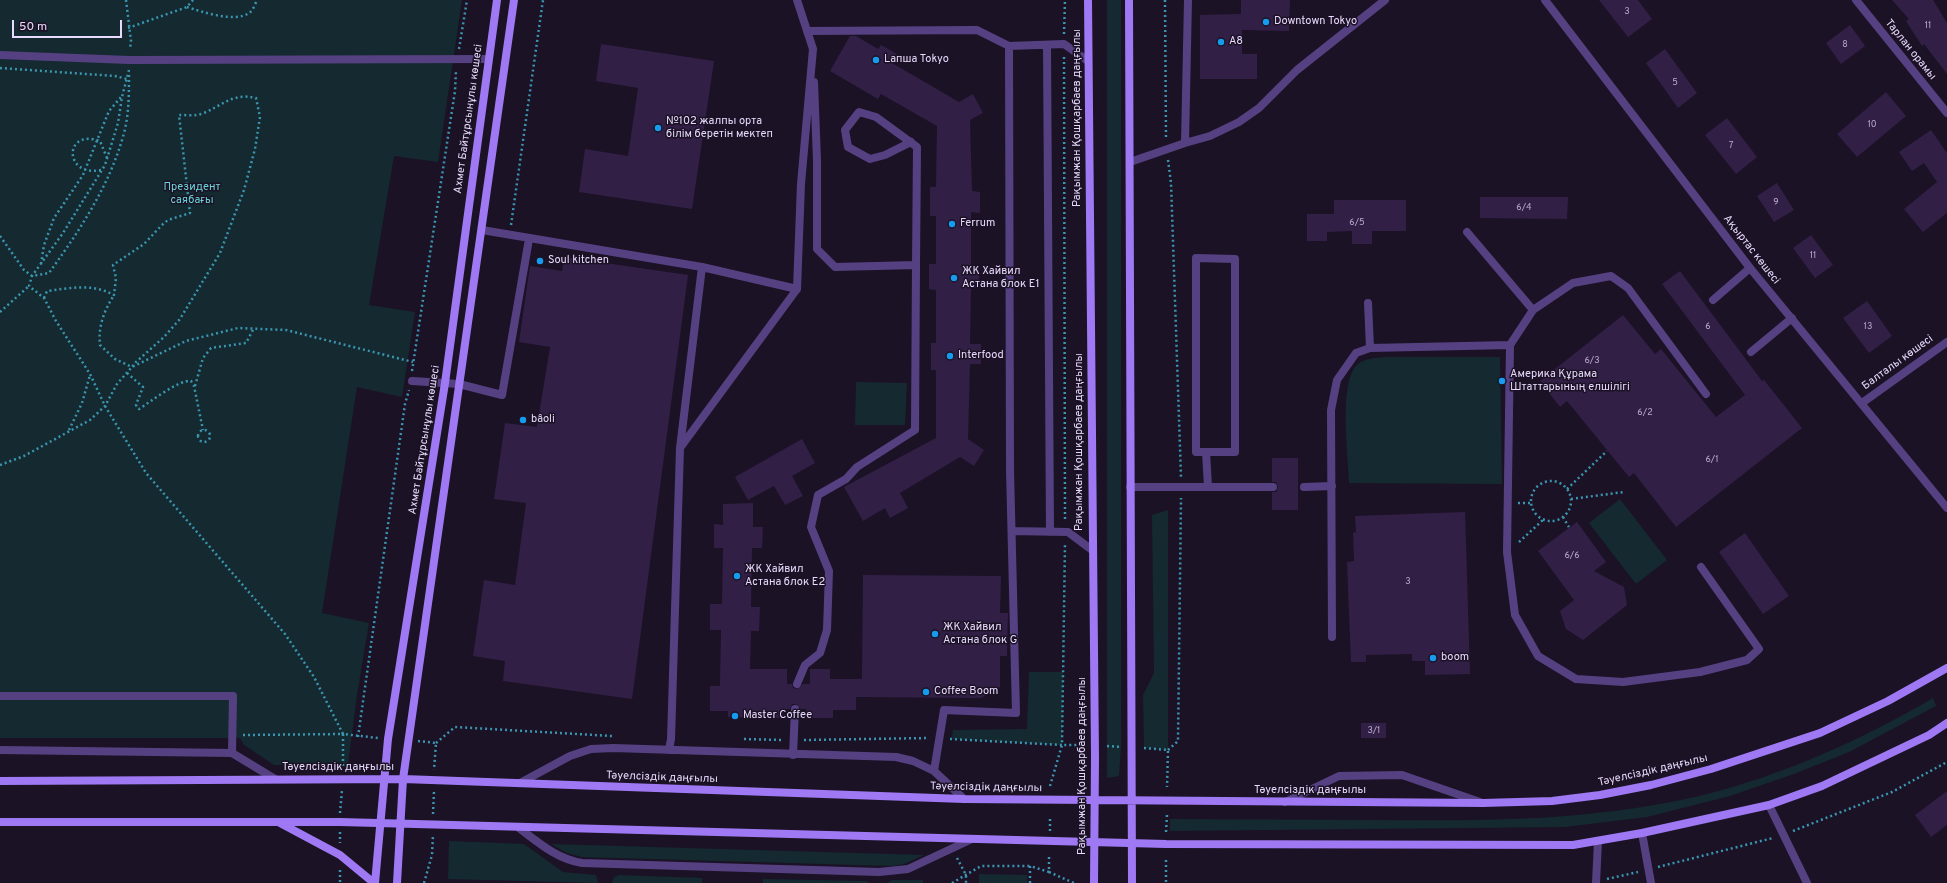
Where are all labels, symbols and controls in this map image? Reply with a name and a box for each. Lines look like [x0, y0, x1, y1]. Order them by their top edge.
house number: 3 [1624, 7, 1630, 17]
scale bar [14, 12, 124, 38]
place label: Downtown Tokyo [1274, 15, 1357, 29]
marker: Downtown Tokyo [1261, 17, 1271, 27]
street label: Тарлан орамы [1882, 17, 1938, 83]
text: 50 m [19, 19, 47, 35]
house number: 11 [1925, 21, 1931, 31]
street label: Рақымжан Қошқарбаев даңғылы [1071, 29, 1085, 207]
place label: А8 [1229, 35, 1243, 49]
marker: А8 [1216, 37, 1226, 47]
house number: 8 [1842, 40, 1848, 50]
street label: Ахмет Байтұрсынұлы көшесі [452, 43, 486, 195]
place label: Lапша Tokyo [884, 53, 949, 67]
marker: Lапша Tokyo [871, 55, 881, 65]
house number: 5 [1672, 78, 1678, 88]
place label: №102 жалпы орта білім беретін мектеп [666, 115, 773, 141]
house number: 10 [1867, 120, 1877, 130]
marker: №102 жалпы орта білім беретін мектеп [653, 123, 663, 133]
house number: 7 [1729, 141, 1733, 151]
park label: Президент саябағы [163, 181, 221, 207]
house number: 9 [1773, 198, 1779, 208]
house number: 6/4 [1516, 203, 1532, 213]
street label: Ақыртас көшесі [1720, 213, 1782, 287]
place label: Ferrum [960, 217, 995, 231]
house number: 6/5 [1349, 218, 1365, 228]
marker: Ferrum [947, 219, 957, 229]
house number: 11 [1810, 251, 1816, 261]
place label: Soul kitchen [548, 254, 609, 268]
marker: Soul kitchen [535, 256, 545, 266]
place label: ЖК Хайвил Астана блок E1 [962, 265, 1040, 291]
marker: ЖК Хайвил Астана блок E1 [949, 273, 959, 283]
house number: 6 [1705, 322, 1711, 332]
house number: 13 [1864, 322, 1872, 332]
street label: Балталы көшесі [1860, 333, 1936, 393]
place label: Interfood [958, 349, 1004, 363]
marker: Interfood [945, 351, 955, 361]
street label: Рақымжан Қошқарбаев даңғылы [1073, 353, 1087, 531]
house number: 6/3 [1584, 356, 1600, 366]
street label: Ахмет Байтұрсынұлы көшесі [407, 364, 443, 516]
place label: Америка Құрама Штаттарының елшілігі [1510, 368, 1630, 394]
marker: Америка Құрама Штаттарының елшілігі [1497, 376, 1507, 386]
house number: 6/2 [1637, 408, 1653, 418]
place label: bâoli [531, 413, 555, 427]
marker: bâoli [518, 415, 528, 425]
house number: 6/1 [1705, 455, 1719, 465]
house number: 6/6 [1564, 551, 1580, 561]
place label: ЖК Хайвил Астана блок E2 [745, 563, 825, 589]
marker: ЖК Хайвил Астана блок E2 [732, 571, 742, 581]
house number: 3 [1405, 577, 1411, 587]
place label: ЖК Хайвил Астана блок G [943, 621, 1017, 647]
marker: ЖК Хайвил Астана блок G [930, 629, 940, 639]
place label: boom [1441, 651, 1469, 665]
marker: boom [1428, 653, 1438, 663]
street label: Рақымжан Қошқарбаев даңғылы [1076, 677, 1090, 855]
place label: Coffee Boom [934, 685, 998, 699]
marker: Coffee Boom [921, 687, 931, 697]
place label: Master Coffee [743, 709, 812, 723]
marker: Master Coffee [730, 711, 740, 721]
house number: 3/1 [1368, 726, 1380, 736]
street label: Тәуелсіздік даңғылы [1597, 752, 1709, 790]
street label: Тәуелсіздік даңғылы [282, 761, 394, 775]
street label: Тәуелсіздік даңғылы [606, 769, 718, 787]
street label: Тәуелсіздік даңғылы [930, 780, 1042, 796]
street label: Тәуелсіздік даңғылы [1254, 784, 1366, 798]

